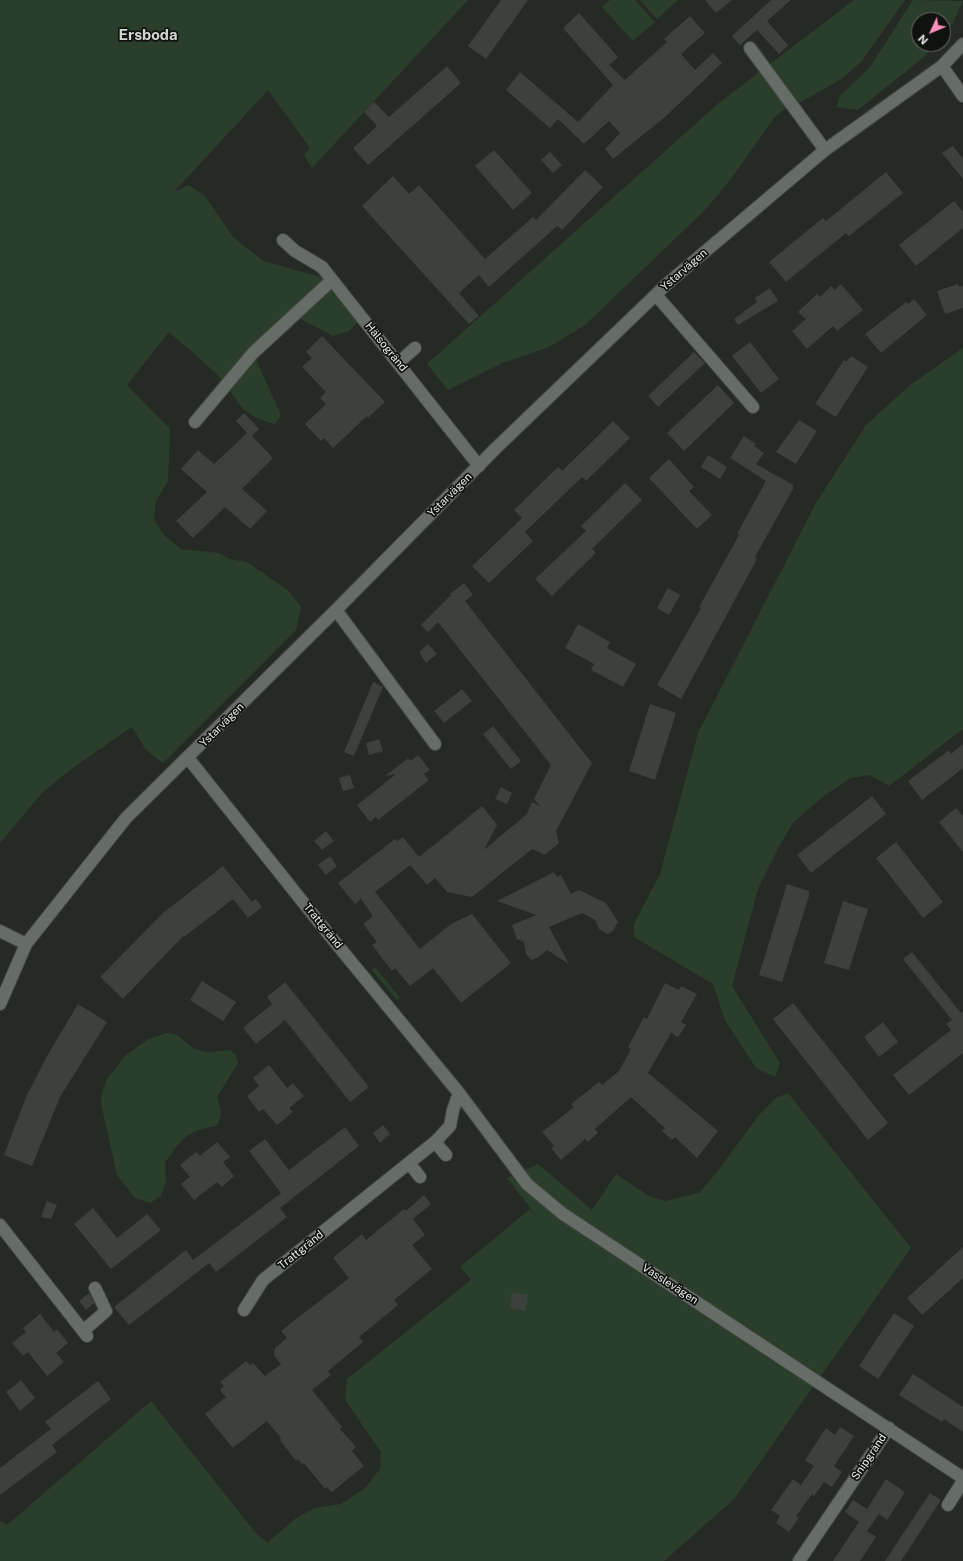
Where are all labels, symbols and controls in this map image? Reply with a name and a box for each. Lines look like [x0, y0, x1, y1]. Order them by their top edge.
north arrow [911, 12, 951, 52]
district label: Ersboda [119, 26, 177, 44]
text: N [916, 32, 930, 47]
street label: Ystarvägen [658, 246, 710, 294]
street label: Hälsogränd [362, 320, 410, 374]
street label: Ystarvägen [425, 470, 475, 520]
street label: Ystarvägen [197, 700, 247, 750]
street label: Trattgränd [301, 901, 345, 951]
street label: Trattgränd [276, 1228, 326, 1272]
street label: Vasslevägen [640, 1261, 700, 1307]
street label: Snipgränd [849, 1431, 889, 1483]

